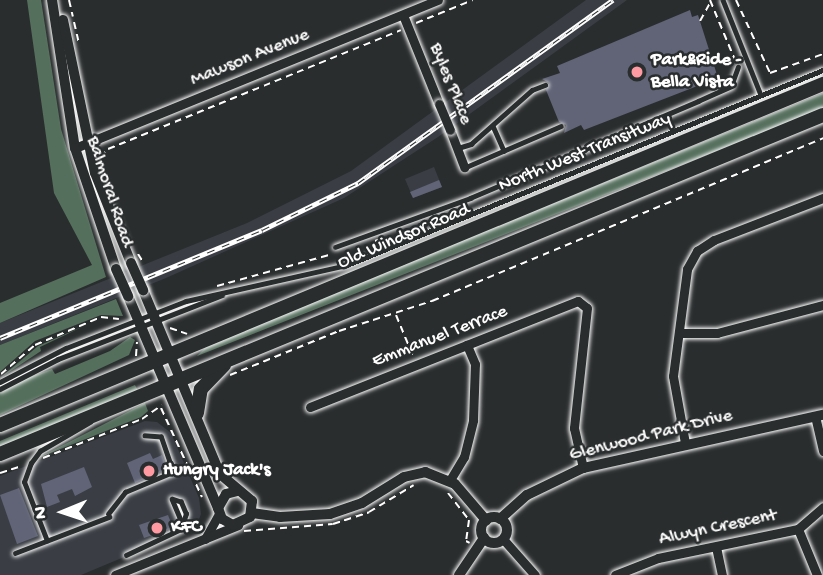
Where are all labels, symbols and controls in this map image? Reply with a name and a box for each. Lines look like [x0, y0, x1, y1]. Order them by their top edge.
street label: Mawson Avenue [187, 24, 313, 92]
street label: Byles Place [423, 40, 477, 128]
place label: Park&Ride - Bella Vista [651, 50, 741, 94]
marker: Park&Ride - Bella Vista [629, 64, 645, 80]
street label: North West Transitway [496, 108, 674, 198]
street label: Balmoral Road [80, 134, 138, 250]
street label: Old Windsor Road [335, 199, 473, 275]
street label: Emmanuel Terrace [369, 301, 511, 373]
street label: Glenwood Park Drive [567, 405, 735, 467]
place label: Hungry Jack's [163, 460, 271, 482]
marker: Hungry Jack's [141, 463, 157, 479]
north arrow [28, 477, 98, 547]
street label: Alwyn Crescent [657, 504, 779, 552]
text: N [30, 506, 53, 519]
place label: KFC [171, 517, 201, 539]
marker: KFC [149, 520, 165, 536]

